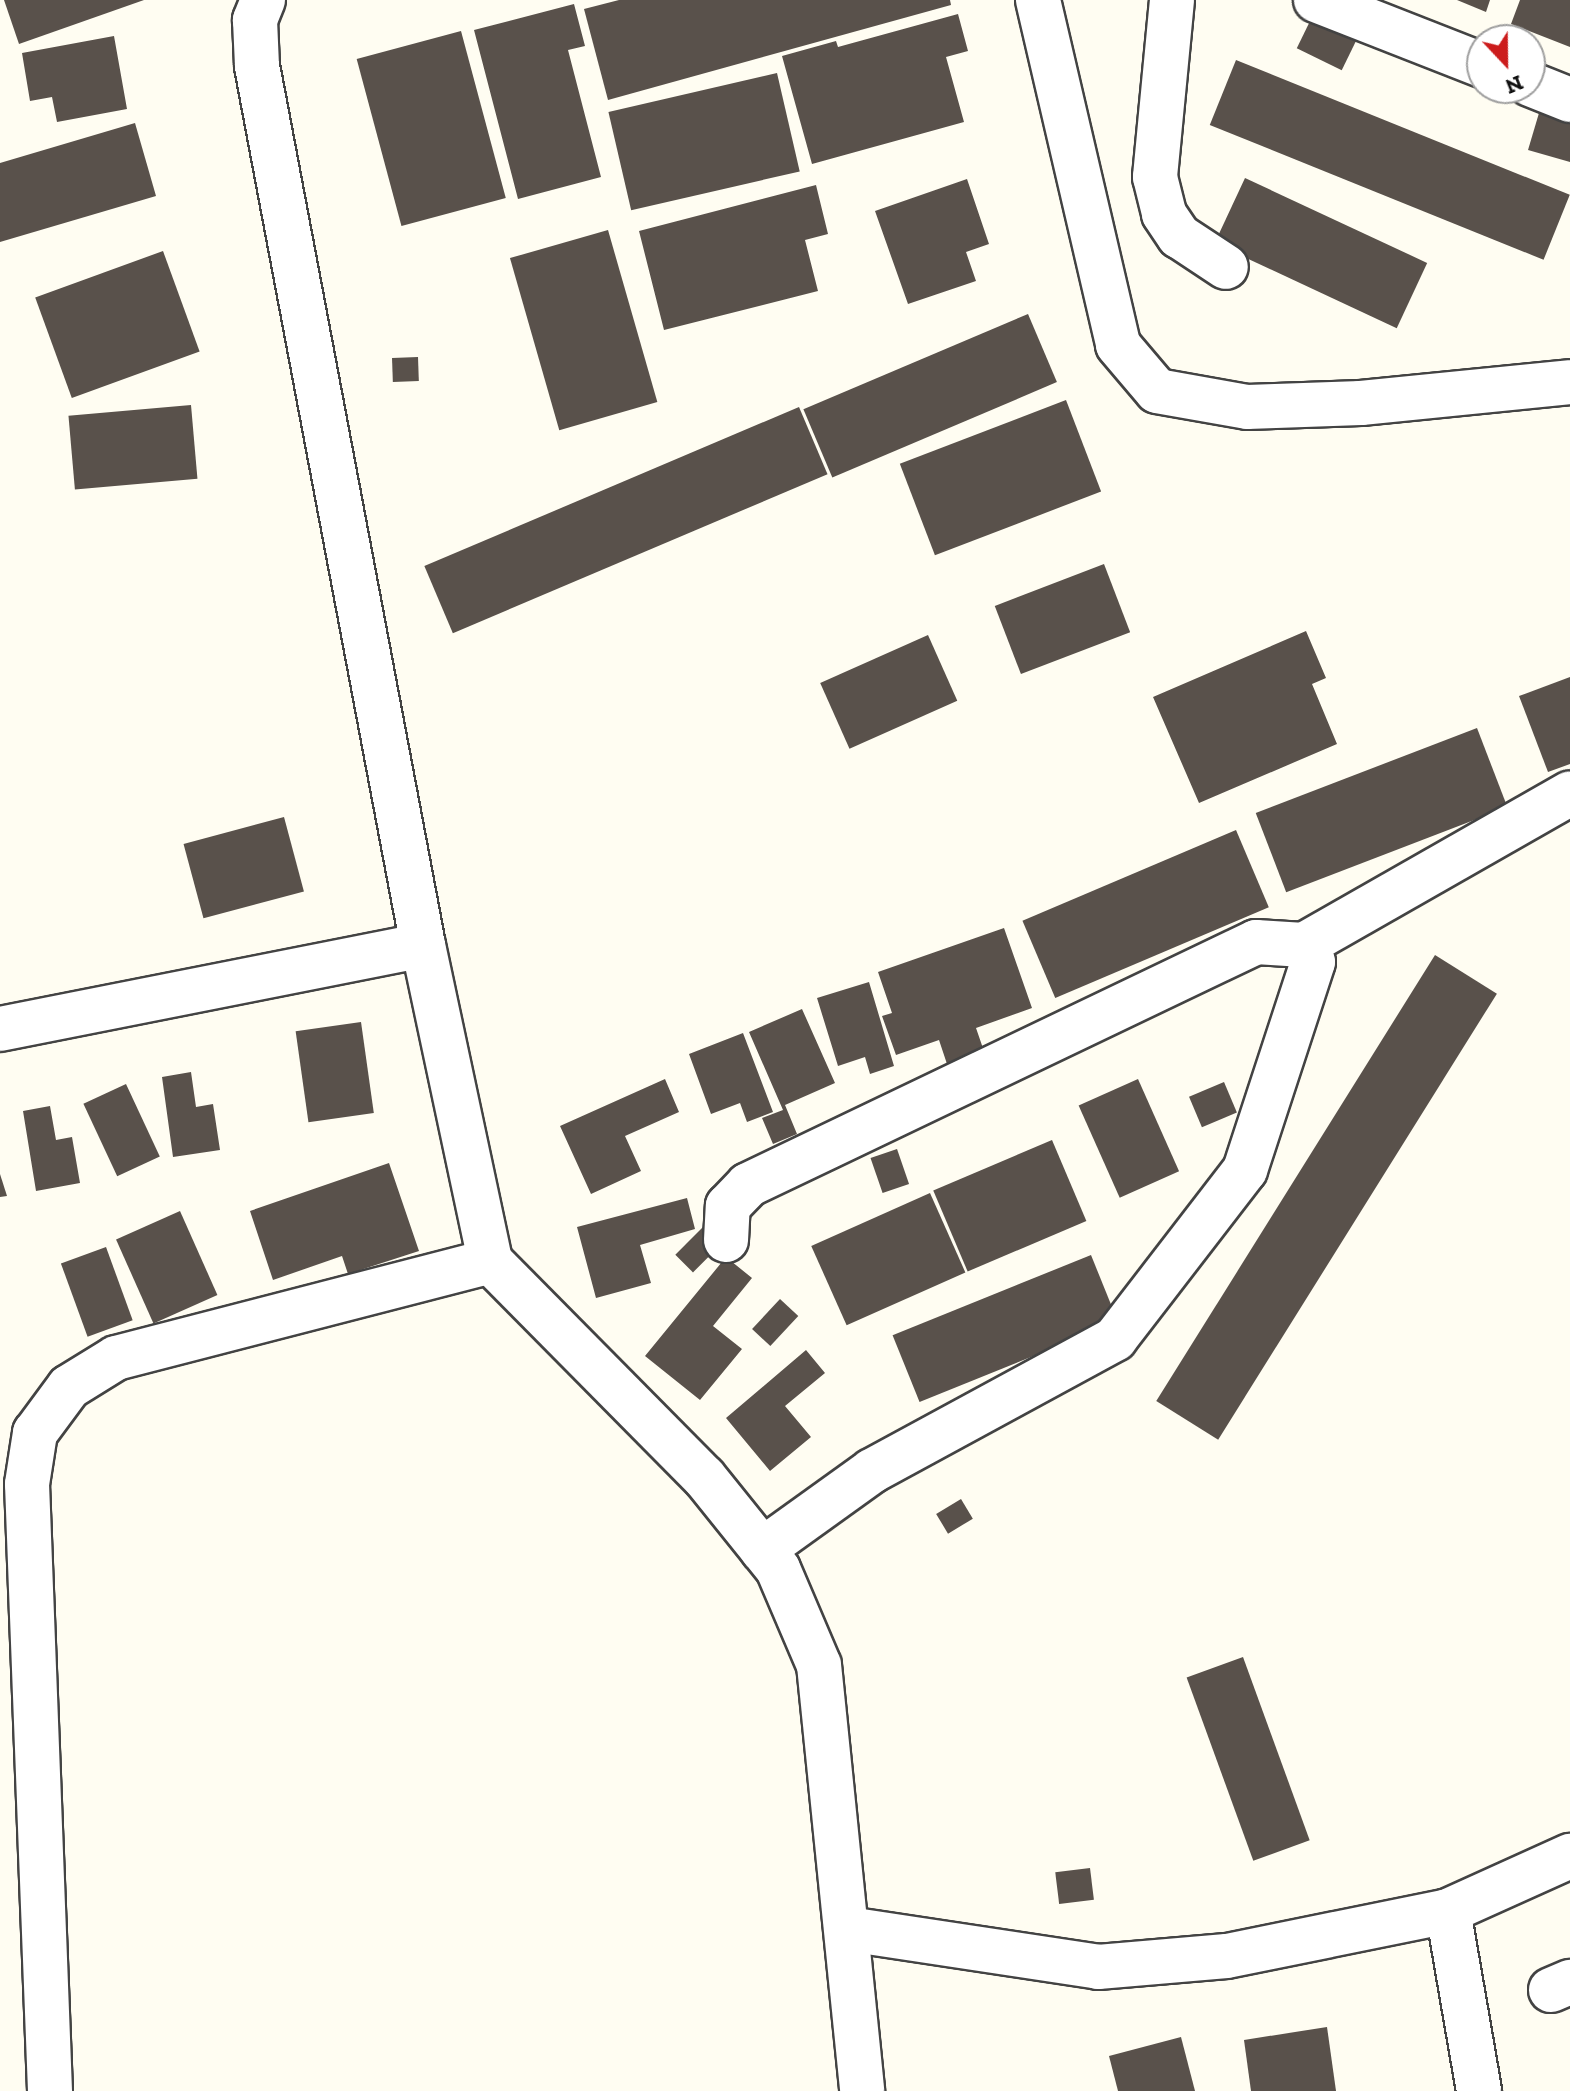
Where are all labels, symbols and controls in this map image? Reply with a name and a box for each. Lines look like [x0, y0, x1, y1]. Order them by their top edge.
north arrow [1466, 24, 1546, 104]
text: N [1502, 69, 1527, 101]

